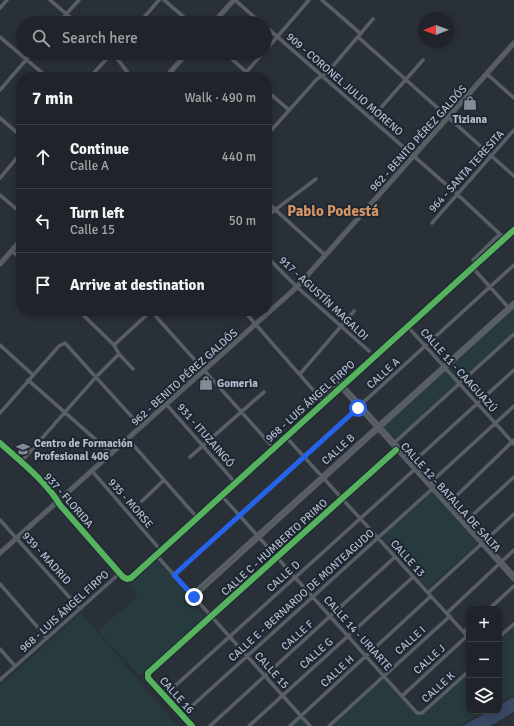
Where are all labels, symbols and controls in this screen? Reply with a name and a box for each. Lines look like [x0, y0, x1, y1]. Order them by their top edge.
north arrow [418, 12, 454, 48]
search box [16, 16, 272, 60]
icon: search [30, 27, 52, 49]
text: Search here [62, 29, 138, 47]
street label: 909 - CORONEL JULIO MORENO [284, 30, 406, 139]
street label: 962 - BENITO PÉREZ GALDÓS [366, 82, 470, 194]
text: 7 min [32, 88, 73, 109]
text: Walk · 490 m [185, 90, 256, 106]
shop icon: Tiziana [462, 95, 478, 111]
place label: Tiziana [453, 113, 488, 126]
street label: 964 - SANTA TERESITA [426, 127, 507, 215]
text: Continue [70, 140, 129, 158]
icon: ahead [32, 146, 54, 168]
text: 440 m [222, 149, 256, 165]
text: Calle A [70, 158, 109, 174]
district label: Pablo Podestá [287, 202, 379, 220]
text: Turn left [70, 204, 124, 222]
icon: left [32, 210, 54, 232]
text: 50 m [229, 213, 256, 229]
text: Calle 15 [70, 222, 115, 238]
street label: 917 - AGUSTÍN MAGALDI [276, 253, 372, 343]
icon: arrive [32, 274, 54, 296]
text: Arrive at destination [70, 276, 205, 294]
street label: 962 - BENITO PÉREZ GALDÓS [128, 325, 240, 429]
street label: CALLE 11 - CAAGUAZÚ [418, 325, 500, 415]
street label: CALLE A [364, 355, 403, 392]
street label: 968 - LUIS ÁNGEL FIRPO [262, 357, 358, 445]
shop icon: Gomeria [198, 375, 214, 391]
place label: Gomeria [217, 377, 258, 390]
route start [349, 399, 367, 417]
street label: 931 - ITUZAINGÓ [174, 400, 238, 470]
street label: CALLE B [319, 431, 358, 468]
place label: Centro de Formación Profesional 406 [34, 437, 133, 463]
street label: CALLE 12 - BATALLA DE SALTA [398, 440, 503, 555]
school or university icon: Centro de Formación Profesional 406 [15, 441, 31, 457]
street label: 937 - FLORIDA [41, 470, 96, 531]
street label: 935 - MORSE [106, 476, 156, 531]
street label: CALLE C - HUMBERTO PRIMO [219, 496, 330, 599]
street label: CALLE E - BERNARDO DE MONTEAGUDO [226, 526, 377, 664]
street label: 939 - MADRID [20, 529, 74, 587]
street label: CALLE 13 [388, 537, 428, 580]
street label: CALLE D [264, 558, 303, 595]
street label: 968 - LUIS ÁNGEL FIRPO [16, 567, 112, 655]
route end [185, 588, 203, 606]
street label: CALLE 14 - URIARTE [321, 593, 395, 673]
map controls [466, 606, 502, 714]
button: + [466, 606, 502, 642]
street label: CALLE F [278, 617, 316, 653]
street label: CALLE I [392, 623, 428, 657]
street label: CALLE G [297, 635, 336, 672]
street label: CALLE J [411, 642, 448, 677]
button: − [466, 642, 502, 678]
street label: CALLE 15 [252, 649, 292, 692]
street label: CALLE H [318, 653, 357, 690]
street label: CALLE K [419, 669, 458, 706]
street label: CALLE 16 [157, 674, 197, 717]
button: layers [466, 678, 502, 714]

